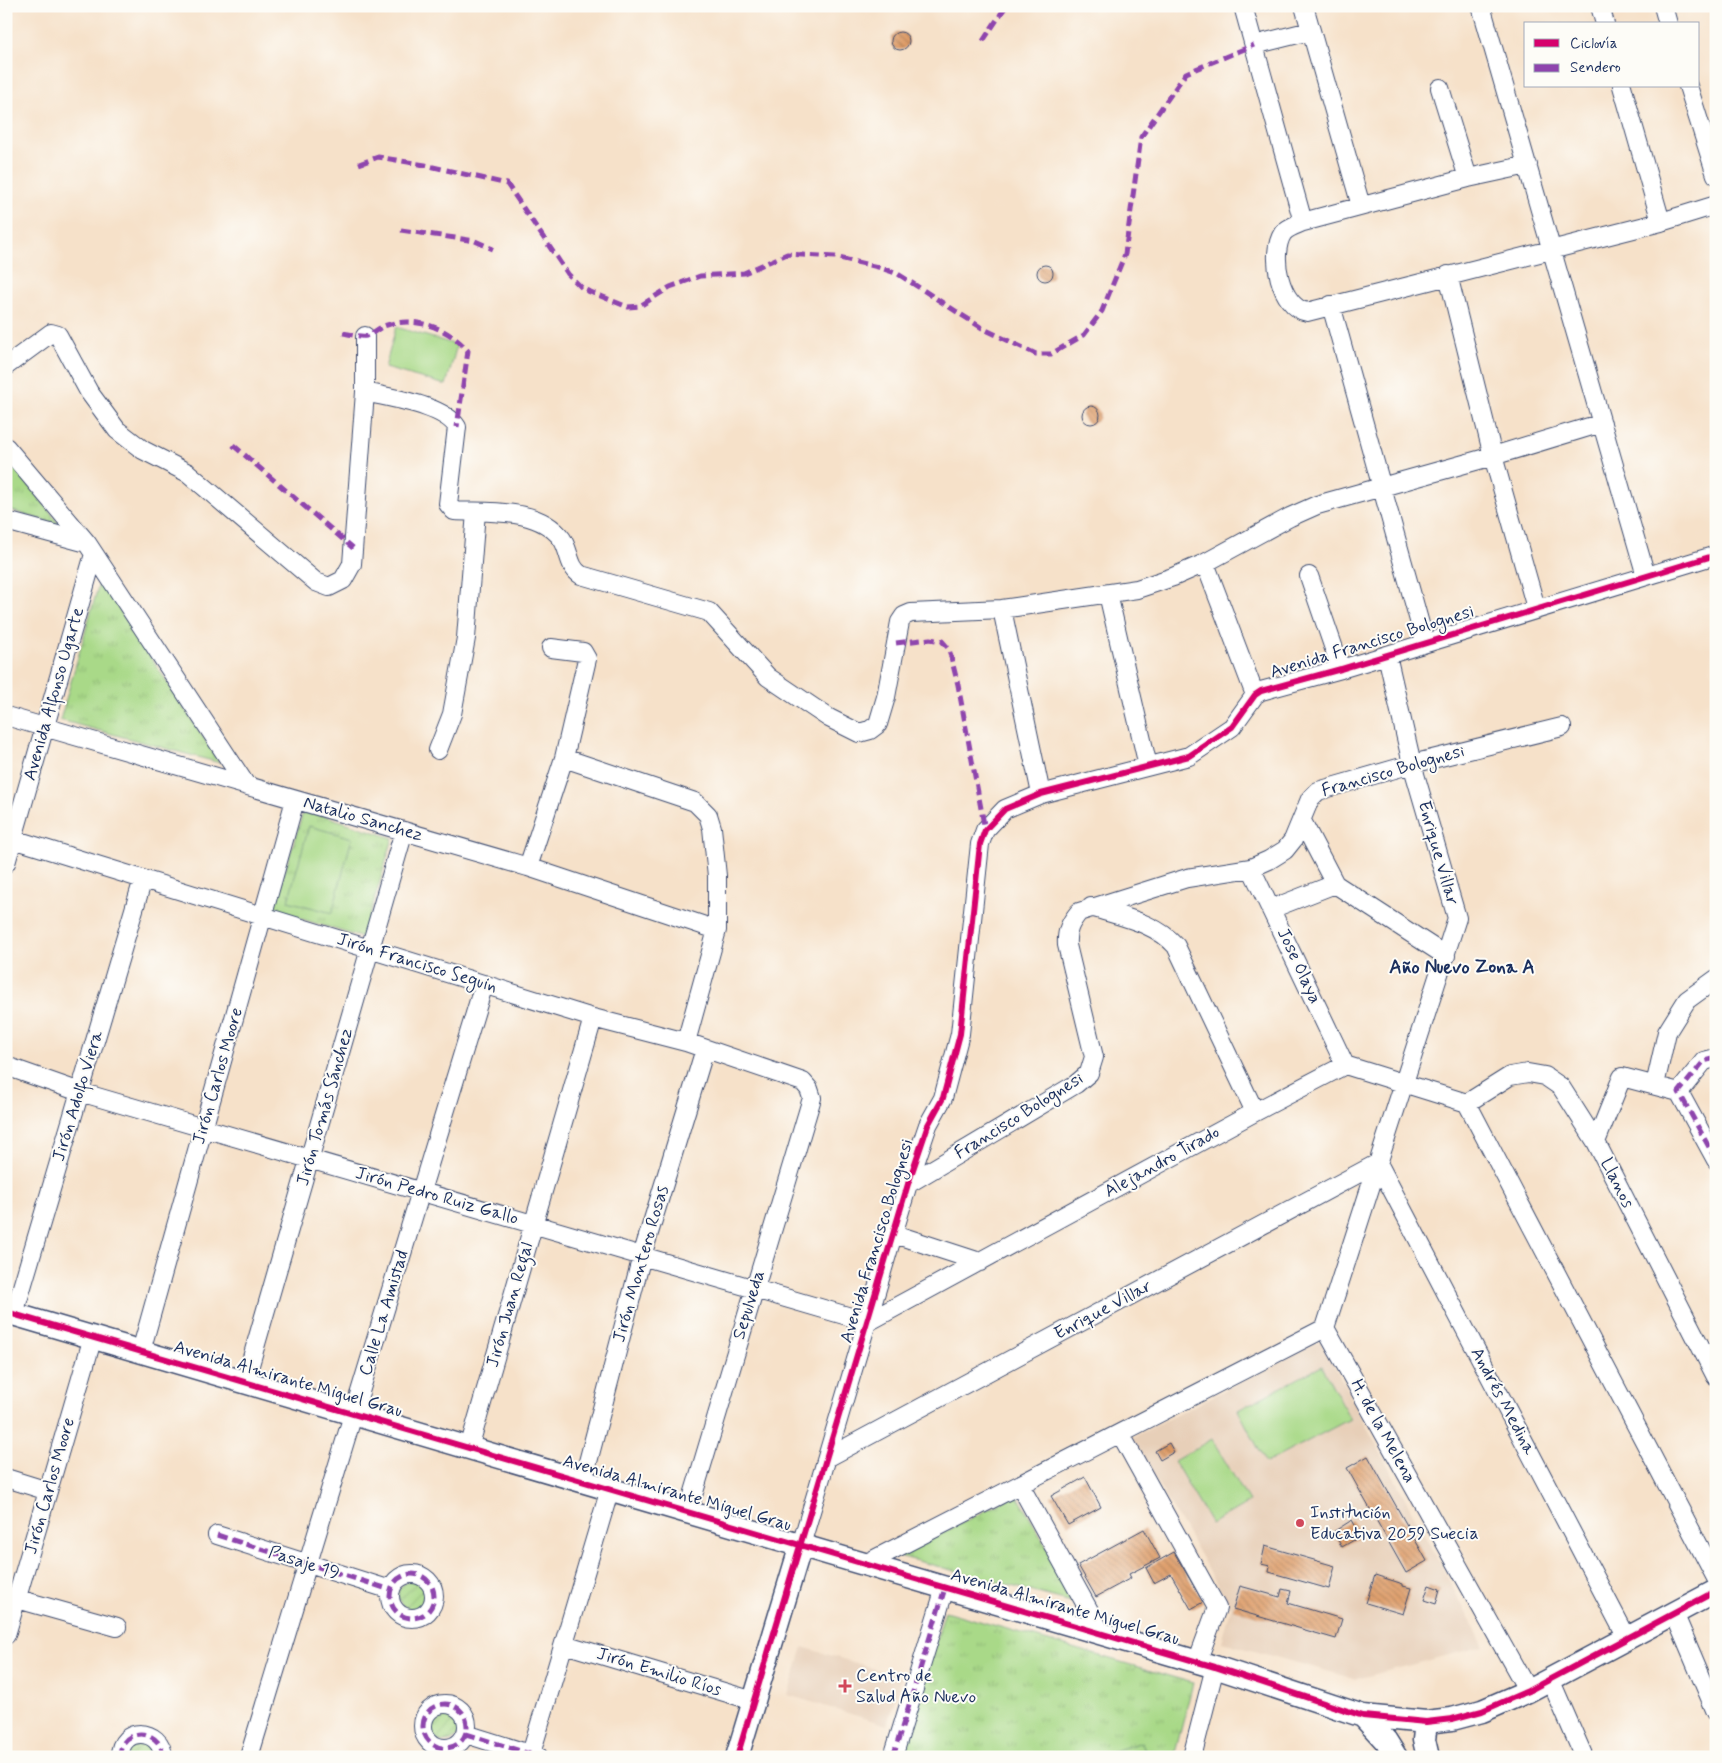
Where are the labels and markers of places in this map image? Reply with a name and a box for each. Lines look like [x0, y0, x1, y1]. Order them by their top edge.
place label: Institución Educativa 2059 Suecia [1310, 1501, 1479, 1546]
marker: Institución Educativa 2059 Suecia [1294, 1517, 1306, 1529]
place label: Centro de Salud Año Nuevo [856, 1664, 976, 1709]
marker: Centro de Salud Año Nuevo [838, 1679, 852, 1693]

